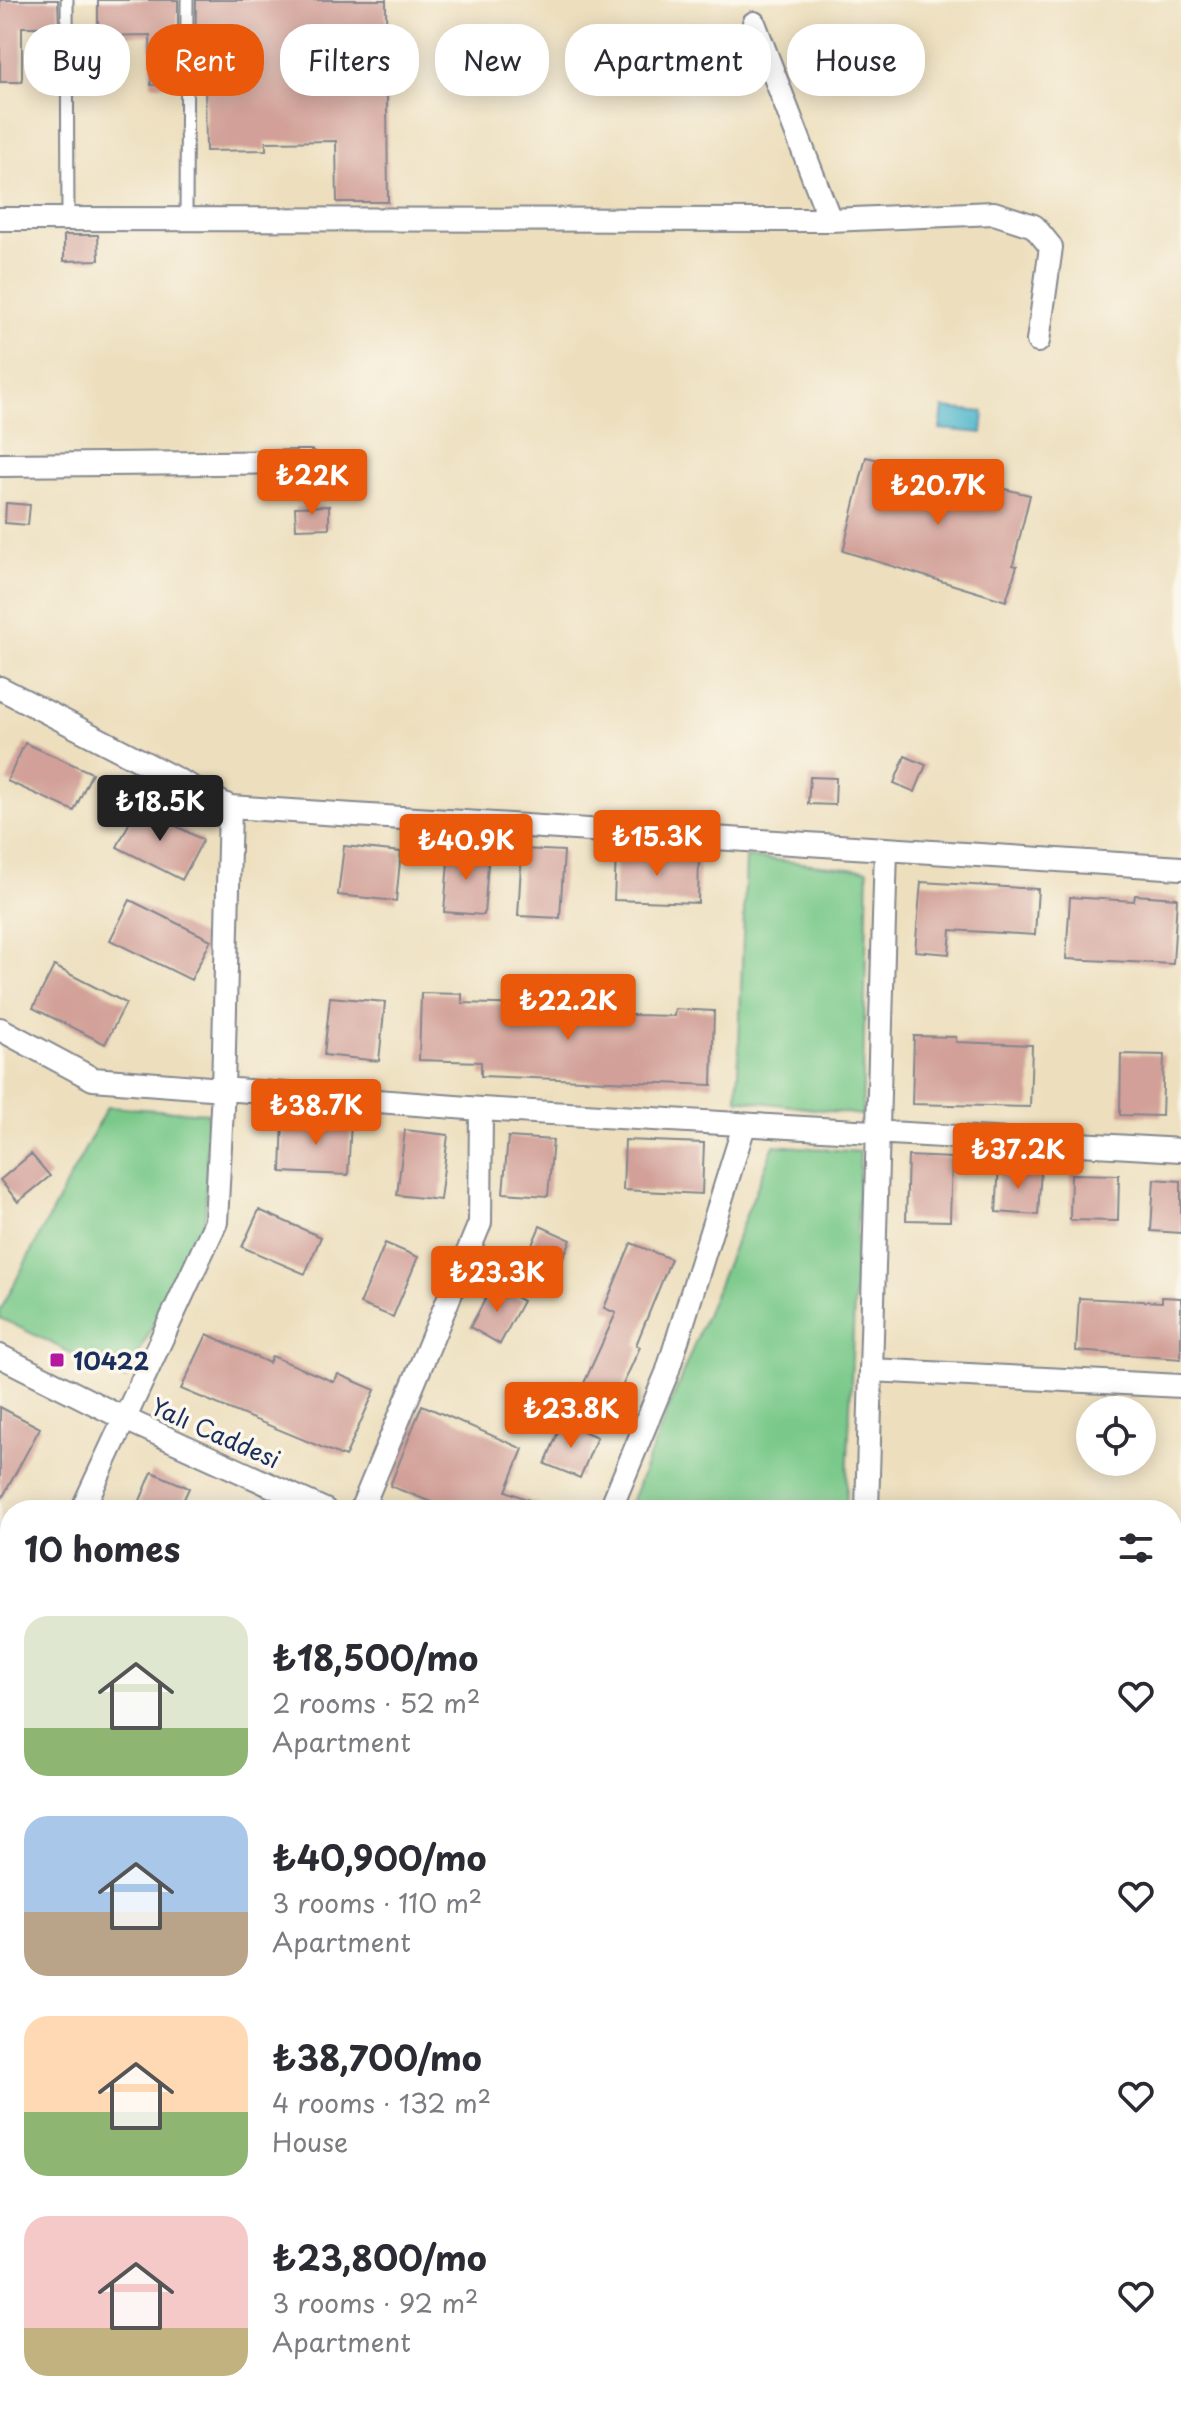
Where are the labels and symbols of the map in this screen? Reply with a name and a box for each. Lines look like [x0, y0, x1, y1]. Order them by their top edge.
pin: ₺22K [265, 449, 359, 517]
pin: ₺20.7K [873, 459, 1003, 527]
pin: ₺18.5K [95, 775, 225, 843]
pin: ₺15.3K [592, 810, 722, 878]
pin: ₺40.9K [401, 814, 531, 882]
pin: ₺22.2K [503, 974, 633, 1042]
pin: ₺38.7K [251, 1079, 381, 1147]
pin: ₺37.2K [953, 1123, 1083, 1191]
pin: ₺23.3K [432, 1246, 562, 1314]
place label: 10422 [73, 1342, 149, 1378]
marker: 10422 [48, 1351, 66, 1369]
pin: ₺23.8K [506, 1382, 636, 1450]
street label: Yalı Caddesi [146, 1388, 286, 1476]

